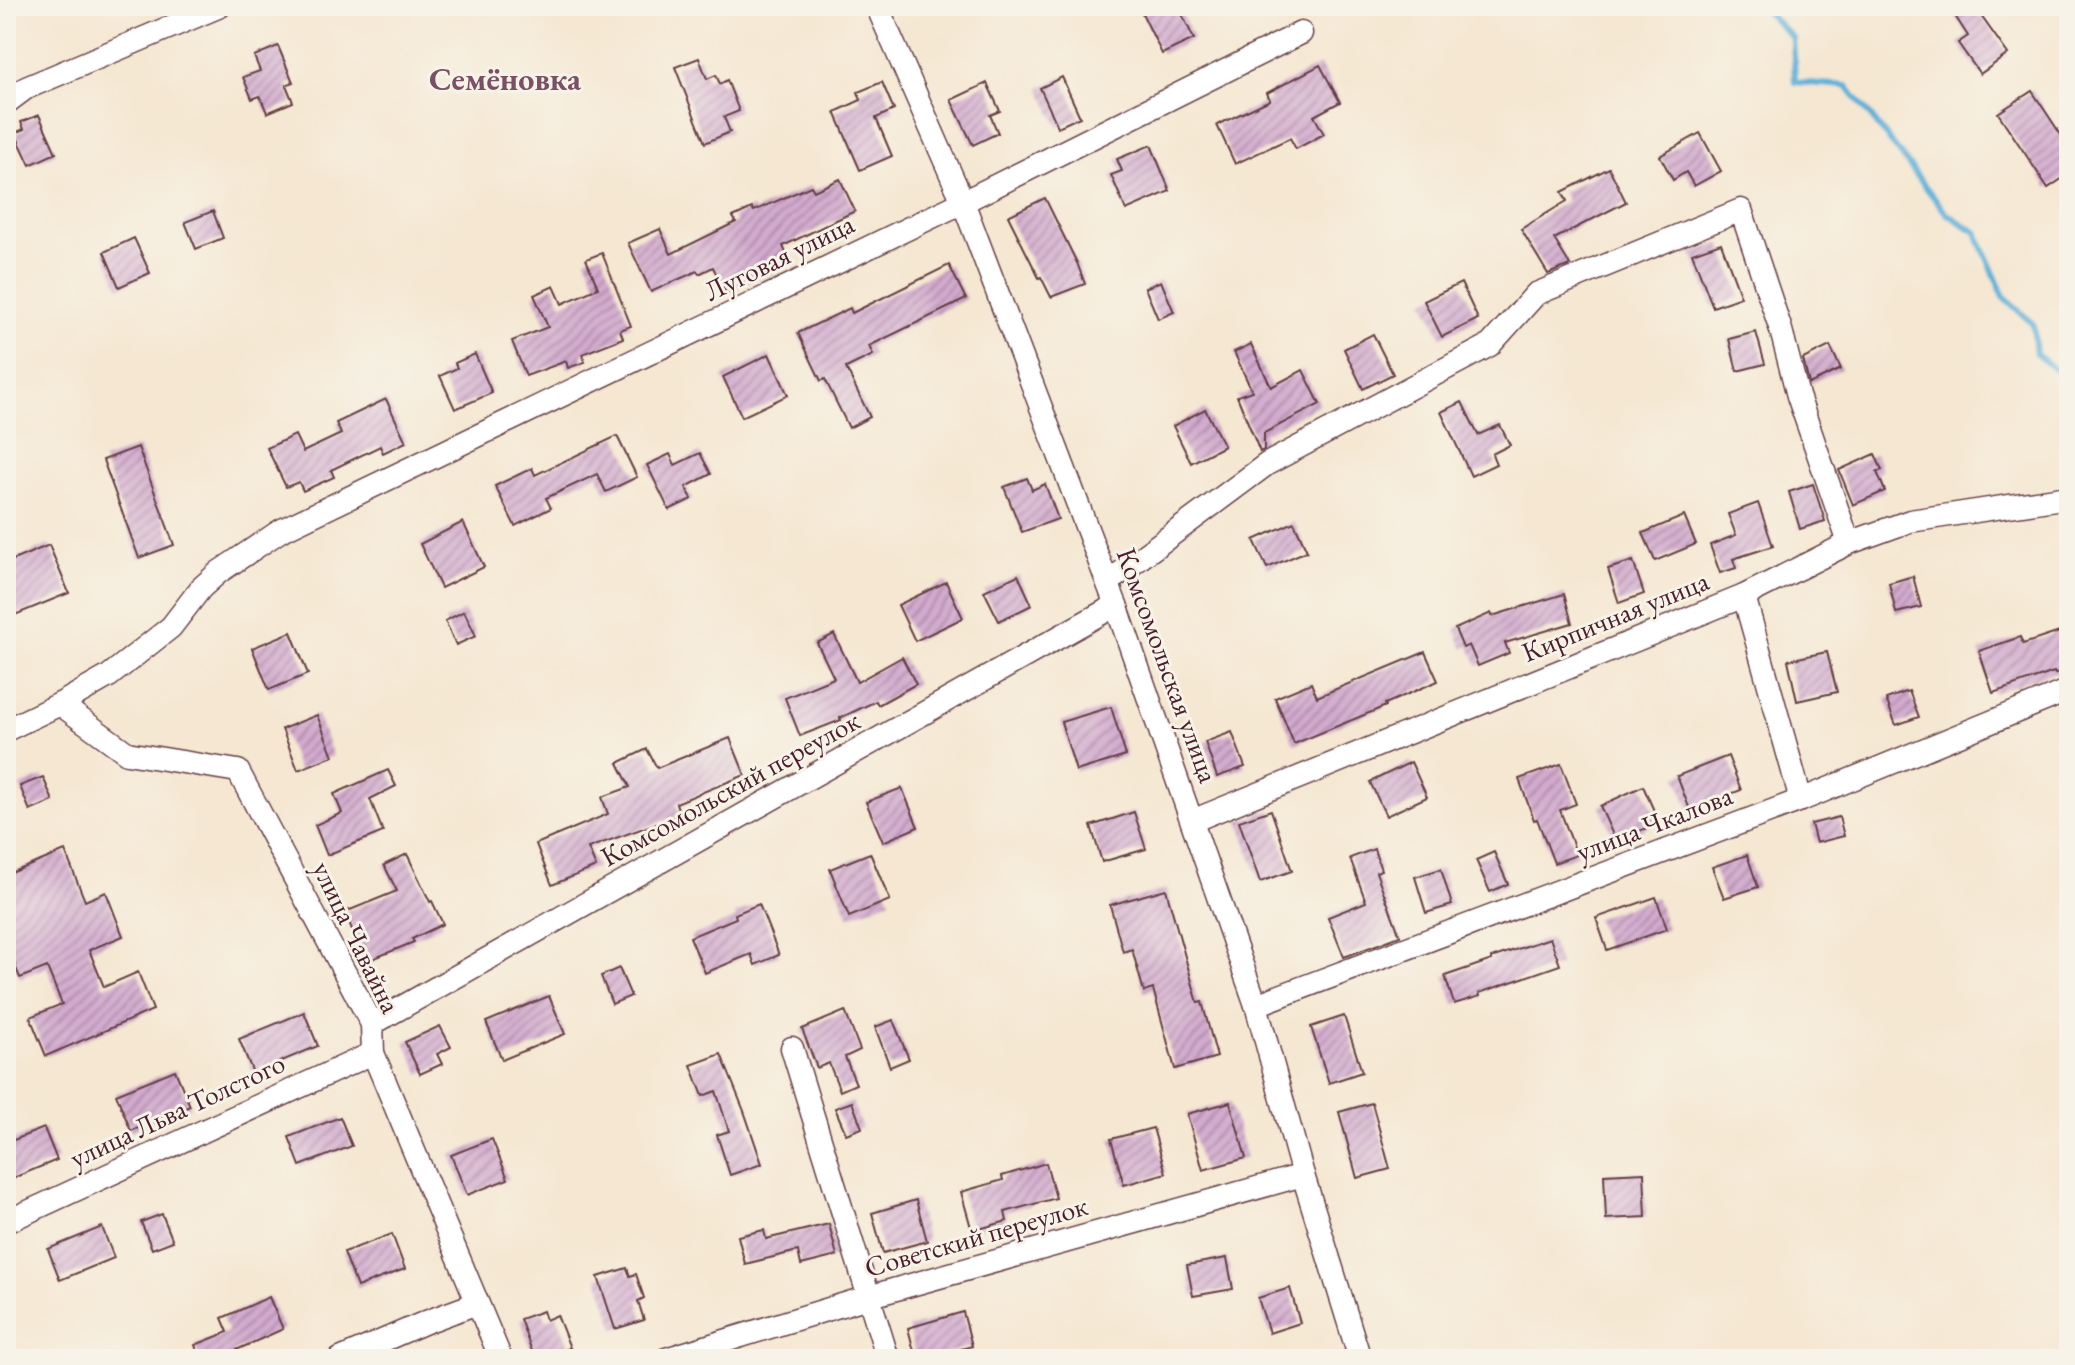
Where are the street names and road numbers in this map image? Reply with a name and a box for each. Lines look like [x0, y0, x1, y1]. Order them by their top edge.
street label: Луговая улица [698, 205, 861, 309]
street label: Комсомольская улица [1109, 543, 1228, 788]
street label: Кирпичная улица [1516, 562, 1715, 670]
street label: Комсомольский переулок [594, 702, 866, 874]
street label: улица Чкалова [1571, 776, 1738, 869]
street label: улица Чавайна [305, 855, 410, 1020]
street label: улица Льва Толстого [64, 1044, 290, 1176]
street label: Советский переулок [860, 1187, 1092, 1285]

